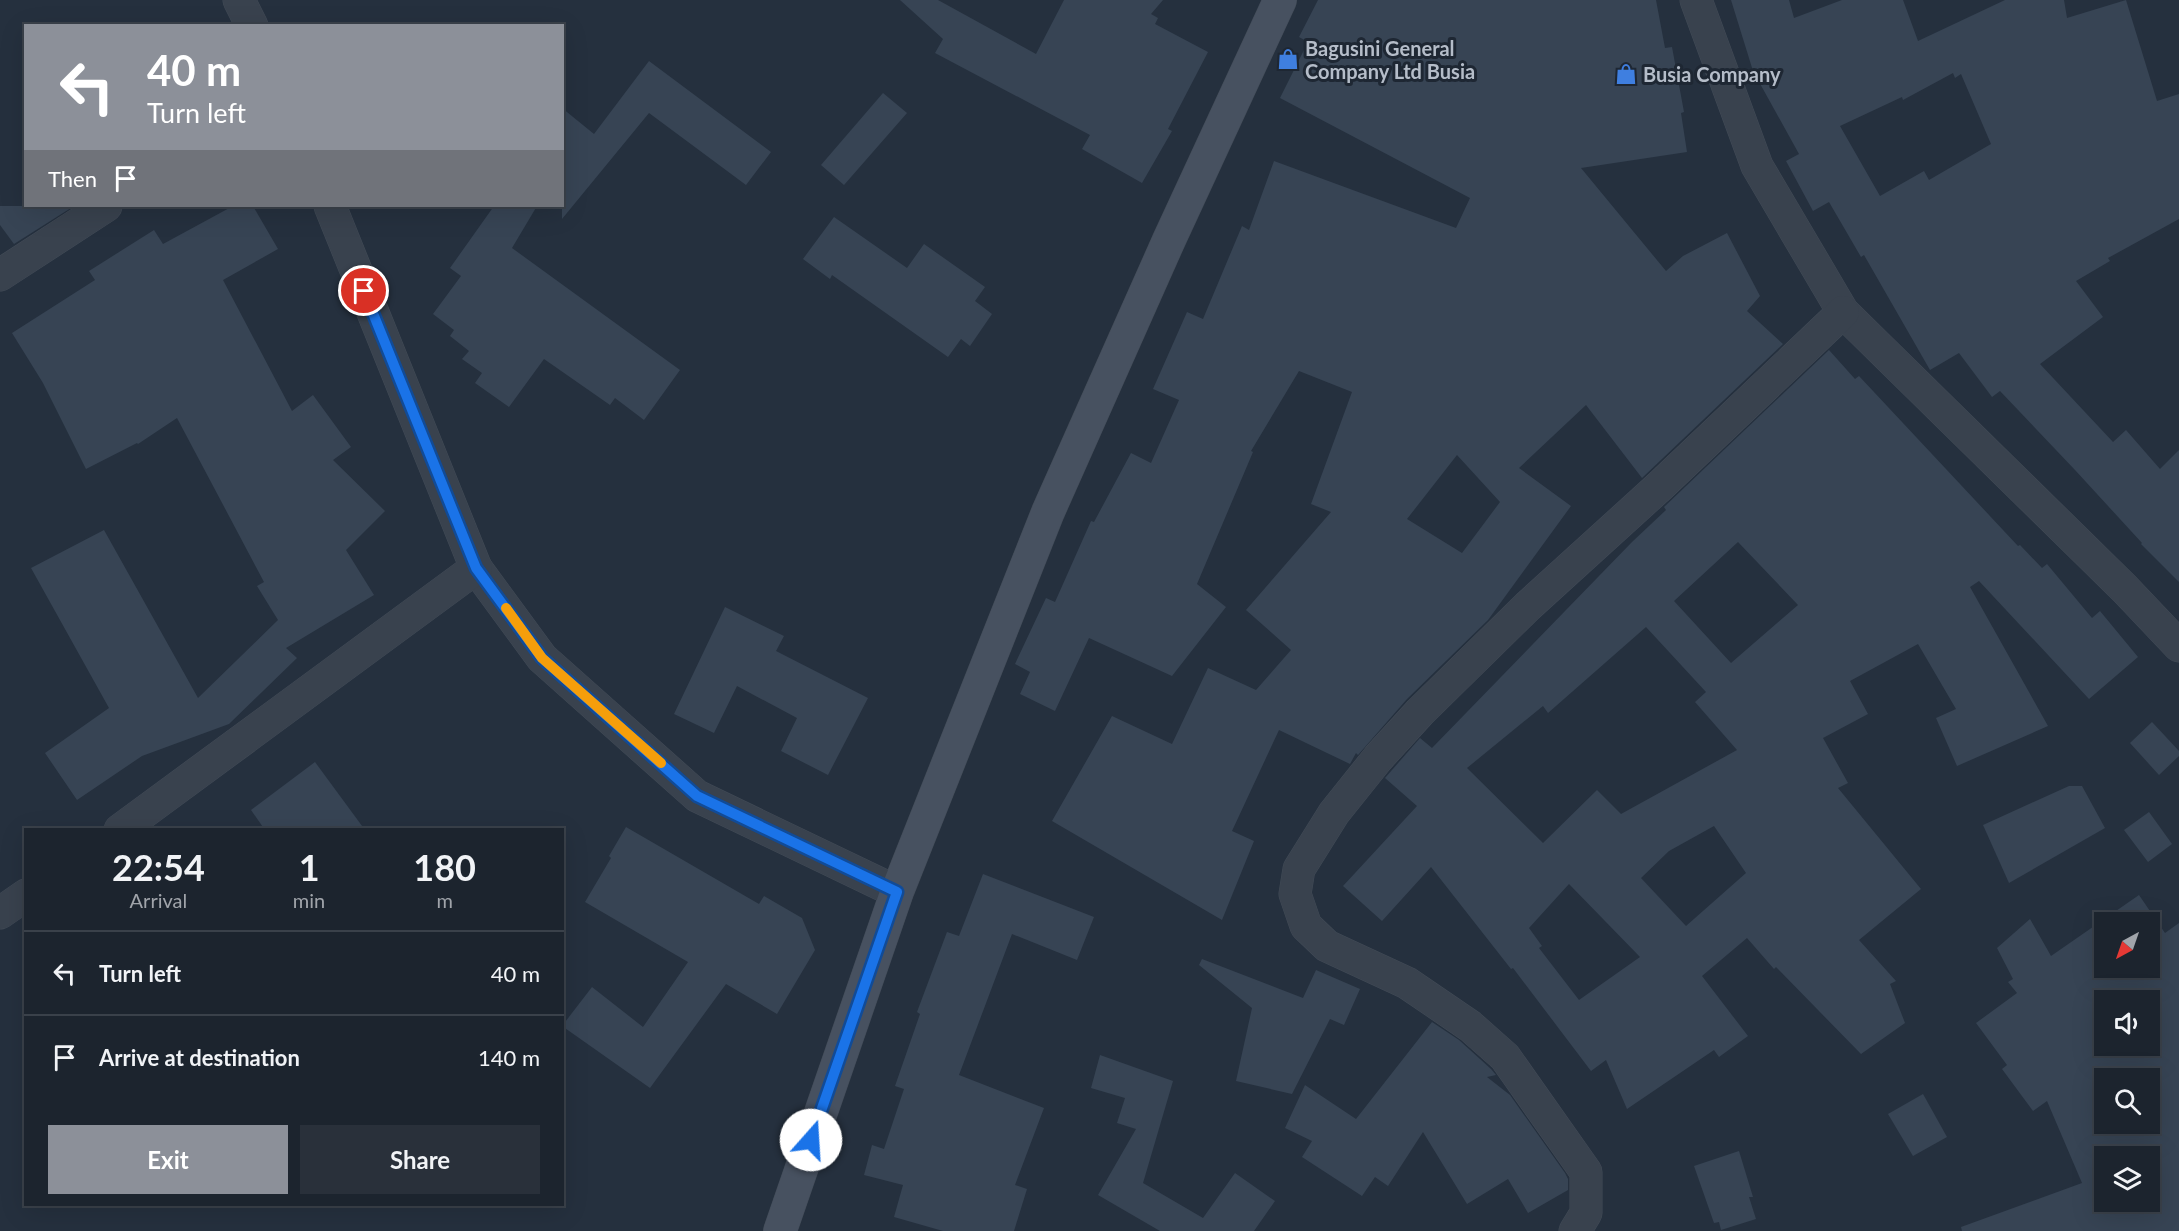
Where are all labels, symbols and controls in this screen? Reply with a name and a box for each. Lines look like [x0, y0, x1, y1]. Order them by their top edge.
place label: Bagusini General Company Ltd Busia [1305, 36, 1475, 83]
text: 40 m [147, 45, 241, 95]
shop icon: Bagusini General Company Ltd Busia [1276, 47, 1300, 71]
icon: left [48, 48, 126, 126]
shop icon: Busia Company [1614, 62, 1638, 86]
place label: Busia Company [1643, 62, 1781, 86]
text: Turn left [147, 96, 246, 129]
icon: arrive [109, 162, 142, 195]
text: Then [48, 165, 97, 192]
pin [338, 265, 389, 316]
icon: arrive [347, 274, 380, 307]
text: 22:54 [112, 845, 205, 889]
text: 1 [299, 845, 320, 889]
text: 180 [413, 845, 476, 889]
text: Arrival [130, 888, 187, 912]
text: min [293, 888, 325, 912]
text: m [436, 888, 453, 912]
north arrow [2094, 912, 2160, 978]
map controls [2094, 912, 2160, 1212]
icon: left [48, 957, 81, 990]
text: Turn left [99, 960, 181, 987]
text: 40 m [491, 960, 540, 987]
button: sound [2094, 990, 2160, 1056]
icon: arrive [48, 1041, 81, 1074]
text: Arrive at destination [99, 1044, 300, 1071]
text: 140 m [478, 1044, 540, 1071]
button: search [2094, 1068, 2160, 1134]
position arrow [779, 1108, 843, 1172]
button: Exit [48, 1125, 288, 1194]
button: Share [300, 1125, 540, 1194]
button: layers [2094, 1146, 2160, 1212]

